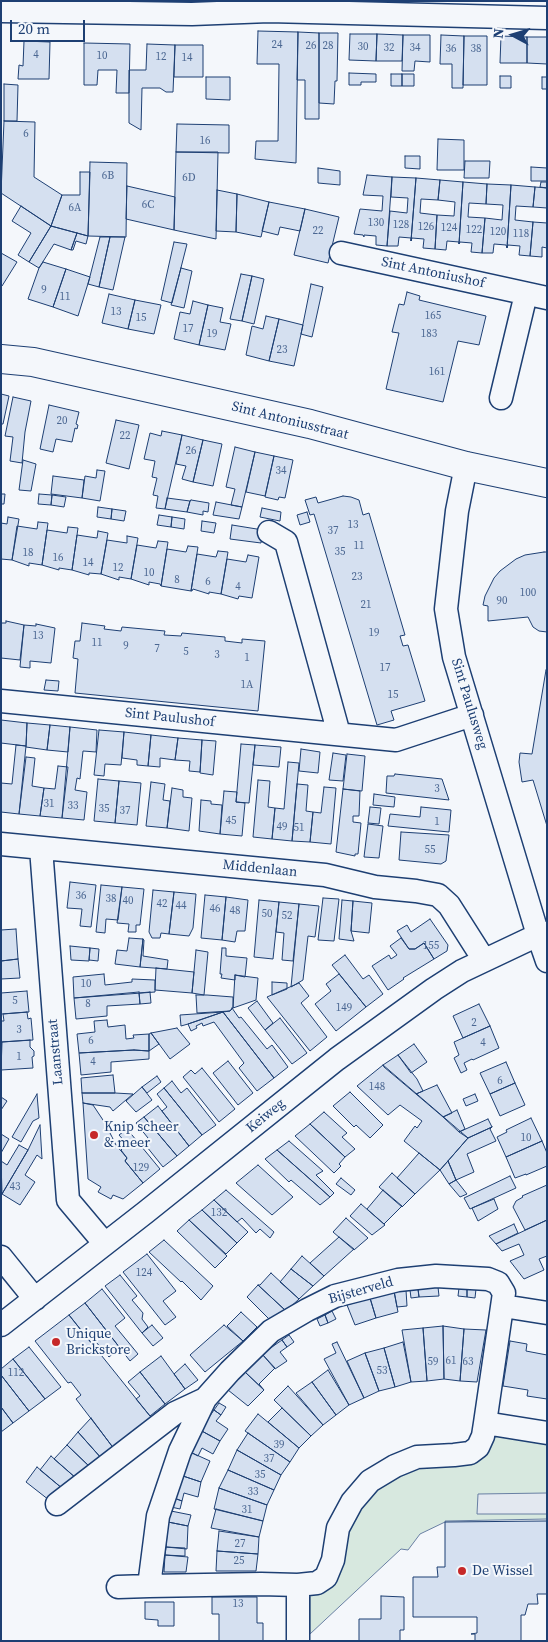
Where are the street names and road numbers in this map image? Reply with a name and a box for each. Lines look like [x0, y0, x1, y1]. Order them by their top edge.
street label: Sint Antoniushof [380, 254, 486, 292]
street label: Sint Antoniusstraat [230, 398, 350, 444]
street label: Sint Paulusweg [447, 657, 491, 751]
street label: Sint Paulushof [124, 705, 216, 731]
street label: Middenlaan [222, 857, 298, 881]
street label: Laanstraat [45, 1018, 67, 1086]
street label: Keiweg [243, 1095, 289, 1137]
street label: Bijsterveld [327, 1274, 395, 1308]

